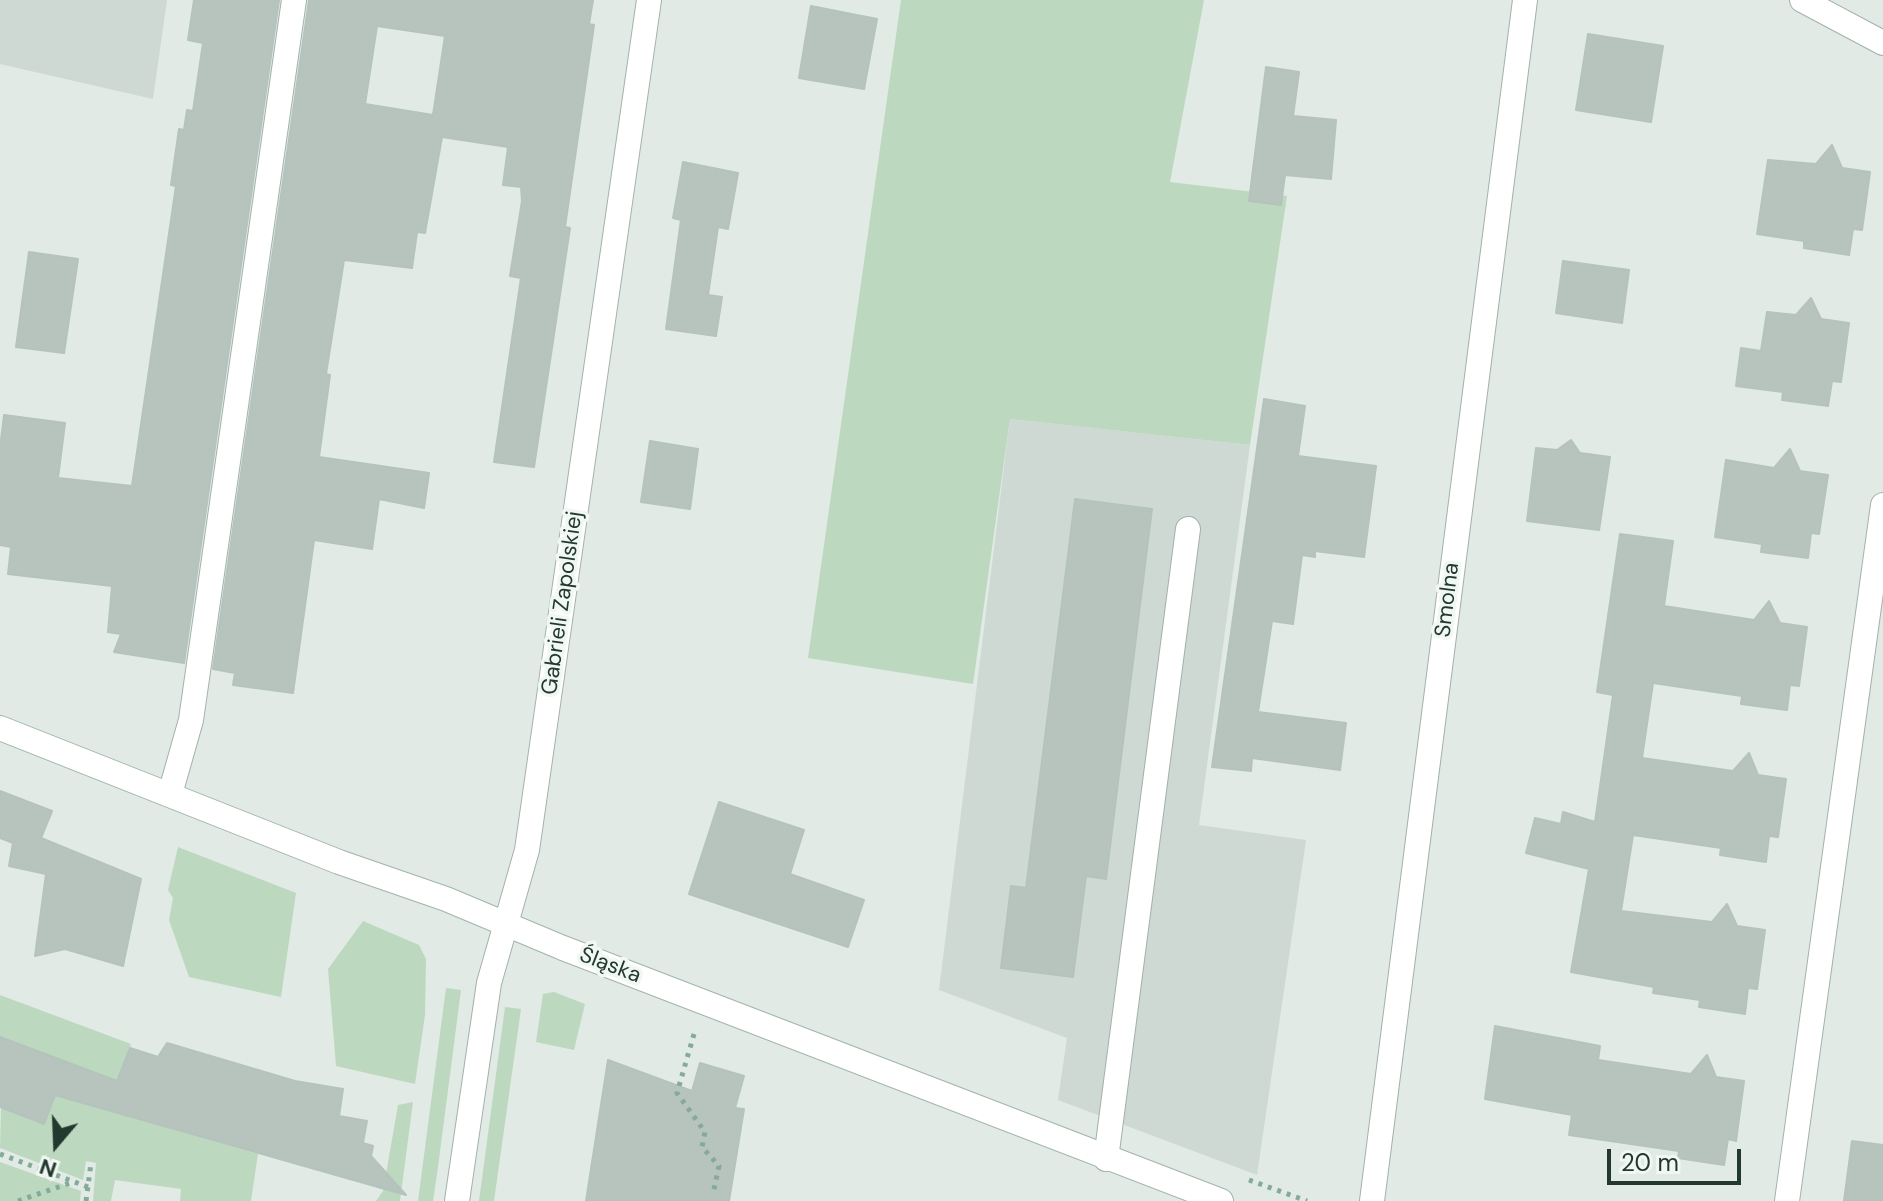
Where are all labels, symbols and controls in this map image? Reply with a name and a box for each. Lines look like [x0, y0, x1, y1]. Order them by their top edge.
street label: Gabrieli Zapolskiej [537, 509, 589, 697]
street label: Smolna [1430, 561, 1466, 639]
street label: Śląska [576, 942, 644, 990]
north arrow [16, 1105, 96, 1185]
scale bar [1611, 1133, 1745, 1183]
text: 20 m [1621, 1147, 1679, 1178]
text: N [36, 1152, 60, 1184]

